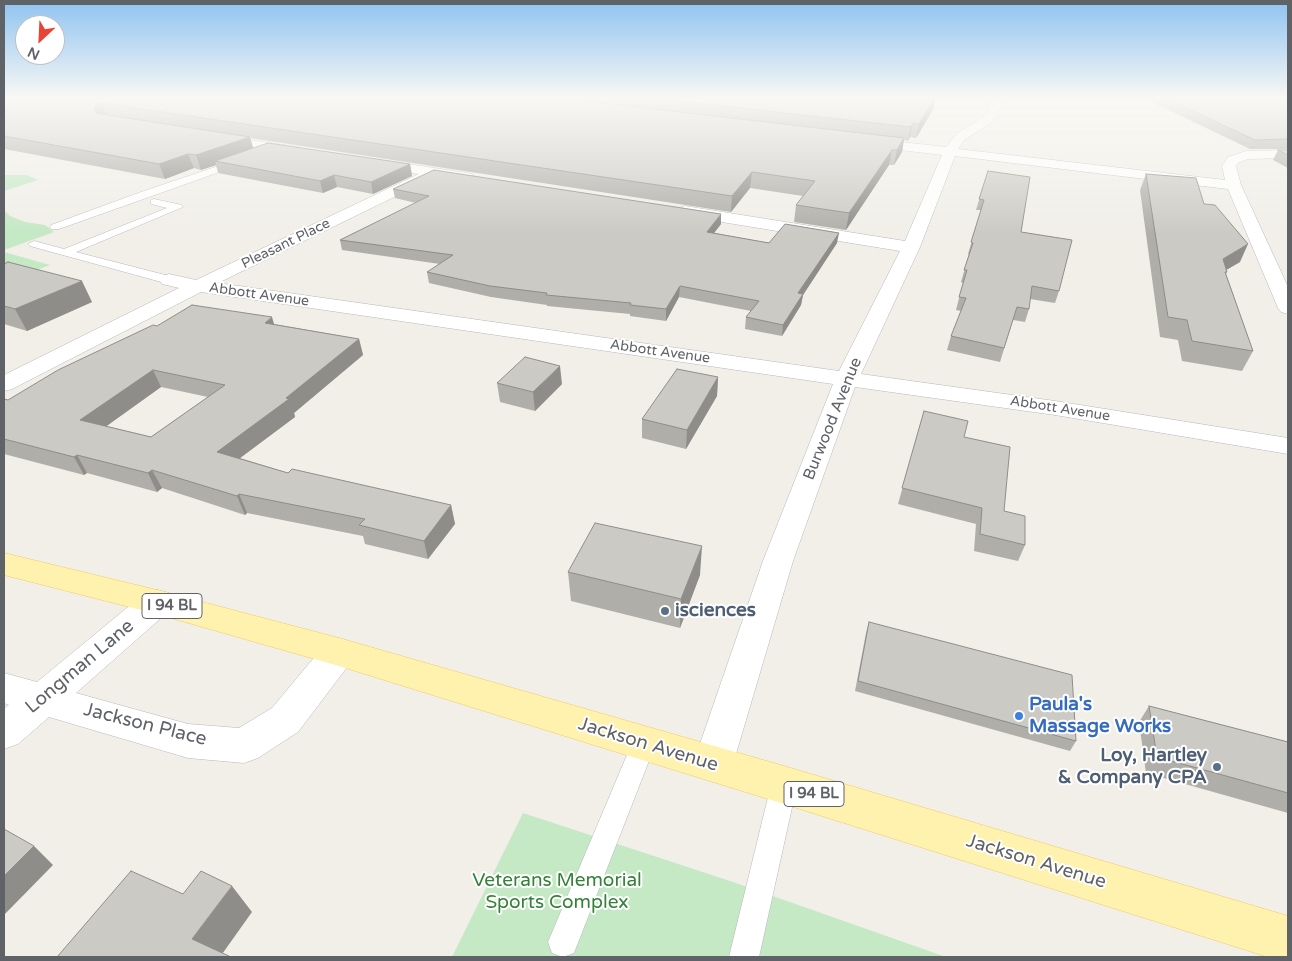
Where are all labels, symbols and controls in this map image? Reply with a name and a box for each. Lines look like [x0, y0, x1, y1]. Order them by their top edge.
north arrow [15, 15, 65, 65]
text: N [25, 43, 43, 63]
street label: Pleasant Place [239, 215, 333, 273]
street label: Abbott Avenue [208, 280, 310, 310]
street label: Abbott Avenue [609, 337, 711, 367]
street label: Burwood Avenue [800, 355, 866, 483]
street label: Abbott Avenue [1009, 393, 1111, 425]
road number: I 94 BL [142, 594, 202, 618]
place label: isciences [675, 600, 756, 622]
marker: isciences [659, 605, 671, 617]
street label: Longman Lane [21, 615, 139, 719]
place label: Paula's Massage Works [1029, 694, 1171, 738]
street label: Jackson Place [81, 699, 209, 751]
marker: Paula's Massage Works [1013, 710, 1025, 722]
street label: Jackson Avenue [575, 713, 721, 777]
place label: Loy, Hartley & Company CPA [1058, 745, 1207, 789]
marker: Loy, Hartley & Company CPA [1211, 761, 1223, 773]
road number: I 94 BL [784, 782, 844, 806]
street label: Jackson Avenue [963, 830, 1109, 894]
park label: Veterans Memorial Sports Complex [472, 870, 642, 914]

